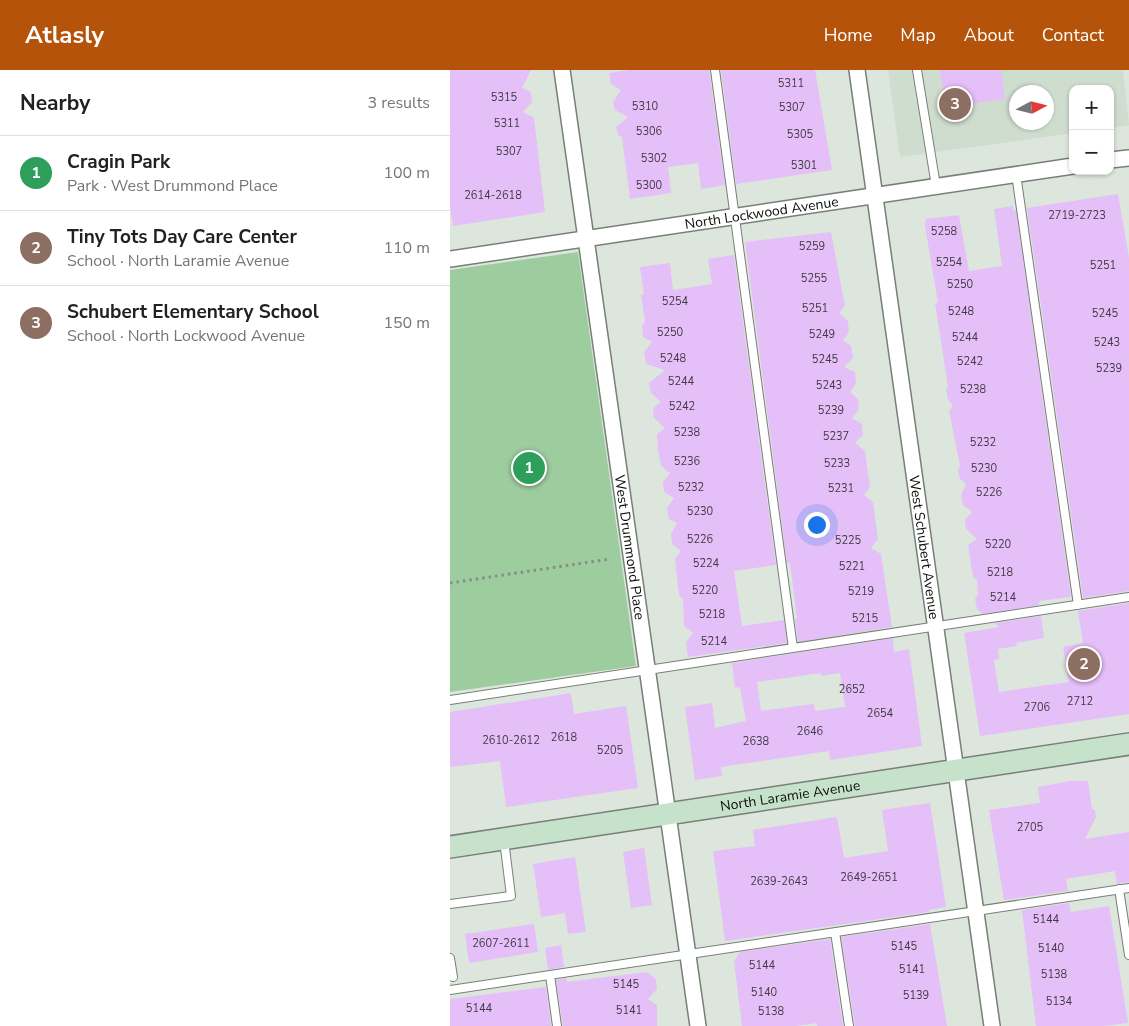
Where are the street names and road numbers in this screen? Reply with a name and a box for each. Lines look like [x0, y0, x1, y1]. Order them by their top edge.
street label: North Lockwood Avenue [683, 192, 840, 233]
street label: West Drummond Place [610, 473, 650, 621]
street label: West Schubert Avenue [905, 474, 944, 621]
street label: North Laramie Avenue [719, 775, 861, 815]

